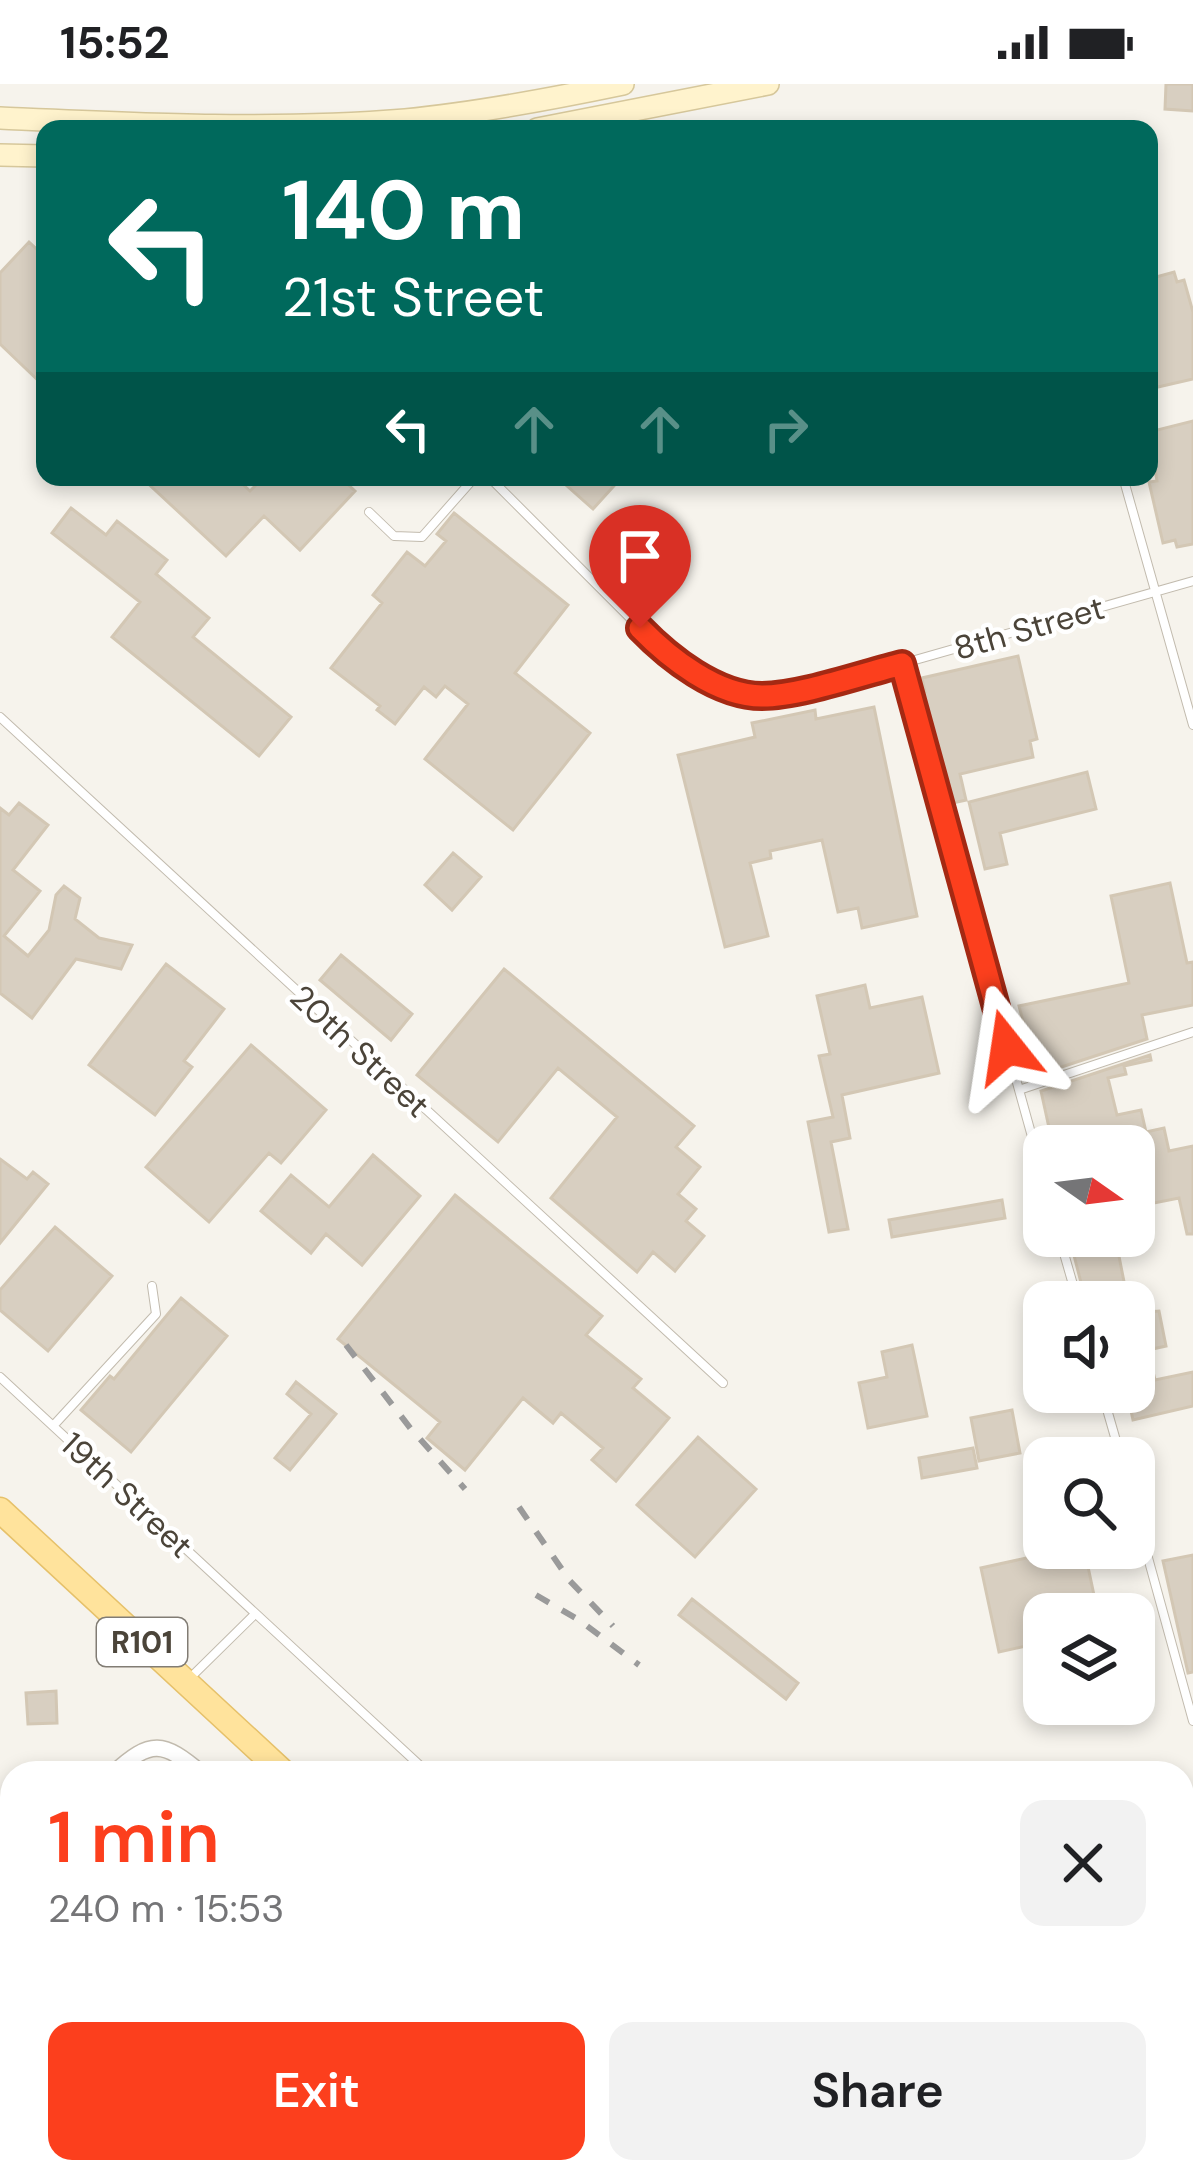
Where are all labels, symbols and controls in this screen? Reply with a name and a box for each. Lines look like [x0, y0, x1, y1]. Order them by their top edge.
text: 15:52 [60, 13, 169, 72]
text: 140 m [282, 156, 525, 265]
icon: left [84, 168, 240, 324]
text: 21st Street [282, 262, 544, 333]
icon: left [375, 396, 441, 462]
icon: ahead [501, 396, 567, 462]
icon: ahead [627, 396, 693, 462]
icon: right [753, 396, 819, 462]
pin [589, 505, 691, 628]
icon: arrive [607, 523, 673, 589]
street label: 8th Street [949, 586, 1109, 670]
street label: 20th Street [281, 975, 439, 1127]
position arrow [944, 984, 1070, 1110]
north arrow [1023, 1125, 1155, 1257]
map controls [1023, 1125, 1155, 1725]
button: sound [1023, 1281, 1155, 1413]
street label: 19th Street [52, 1423, 202, 1567]
button: search [1023, 1437, 1155, 1569]
button: layers [1023, 1593, 1155, 1725]
road number: R101 [97, 1618, 187, 1666]
text: 1 min [48, 1791, 220, 1884]
button: close [1020, 1800, 1146, 1926]
text: 240 m · 15:53 [48, 1883, 284, 1934]
button: Exit [48, 2022, 585, 2160]
button: Share [609, 2022, 1146, 2160]

